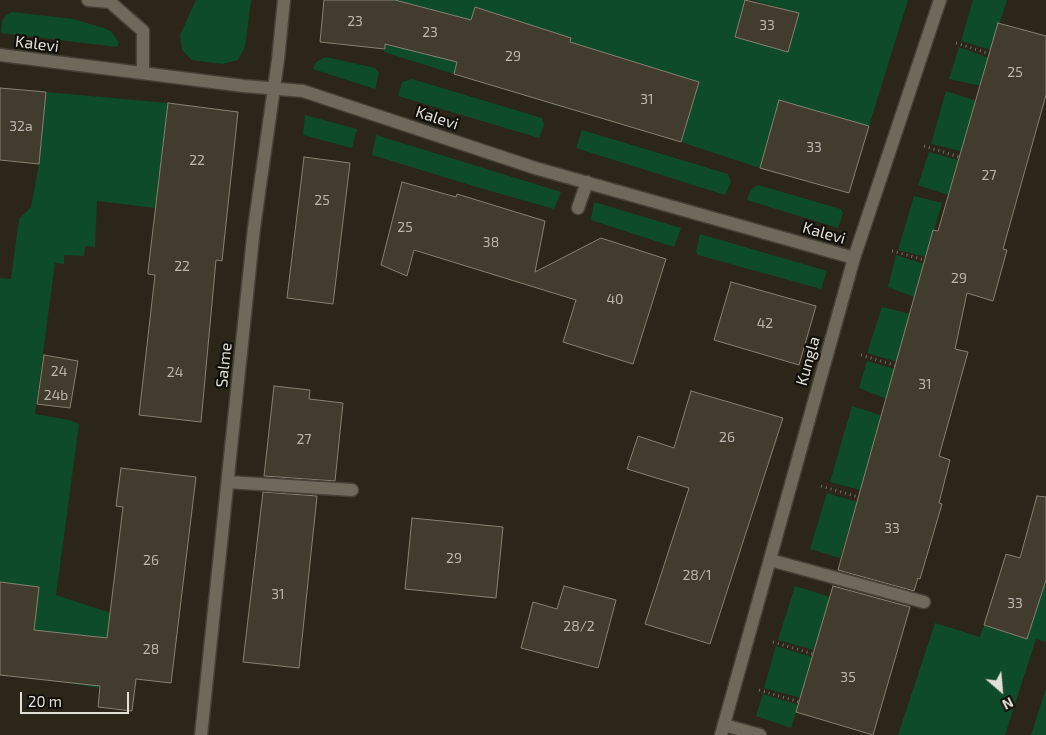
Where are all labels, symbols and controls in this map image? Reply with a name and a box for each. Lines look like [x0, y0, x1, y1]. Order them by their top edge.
house number: 23 [347, 13, 363, 29]
house number: 33 [759, 17, 775, 33]
house number: 23 [422, 24, 438, 40]
street label: Kalevi [14, 32, 60, 56]
house number: 29 [505, 48, 521, 64]
house number: 25 [1007, 64, 1023, 80]
house number: 31 [640, 91, 654, 107]
street label: Kalevi [413, 102, 461, 134]
house number: 32a [9, 118, 33, 134]
house number: 33 [806, 139, 822, 155]
house number: 22 [189, 152, 205, 168]
house number: 27 [981, 167, 997, 183]
house number: 25 [314, 192, 330, 208]
street label: Kalevi [800, 218, 848, 248]
house number: 25 [397, 219, 413, 235]
house number: 38 [483, 234, 499, 250]
house number: 22 [174, 258, 190, 274]
house number: 29 [951, 270, 967, 286]
house number: 40 [606, 291, 624, 307]
house number: 42 [757, 315, 773, 331]
street label: Kungla [792, 334, 824, 388]
street label: Salme [212, 342, 236, 388]
house number: 24 [51, 363, 67, 379]
house number: 24 [167, 364, 183, 380]
house number: 31 [918, 376, 932, 392]
house number: 24b [44, 387, 68, 403]
house number: 26 [719, 429, 735, 445]
house number: 27 [296, 431, 312, 447]
house number: 33 [884, 520, 900, 536]
house number: 29 [446, 550, 462, 566]
house number: 26 [143, 552, 159, 568]
house number: 28/1 [682, 567, 712, 583]
house number: 31 [271, 586, 285, 602]
house number: 33 [1007, 595, 1023, 611]
house number: 28/2 [563, 618, 595, 634]
house number: 28 [143, 641, 159, 657]
north arrow [976, 665, 1026, 715]
house number: 35 [840, 669, 856, 685]
scale bar [22, 682, 131, 714]
text: 20 m [28, 692, 62, 710]
text: N [1000, 694, 1016, 714]

